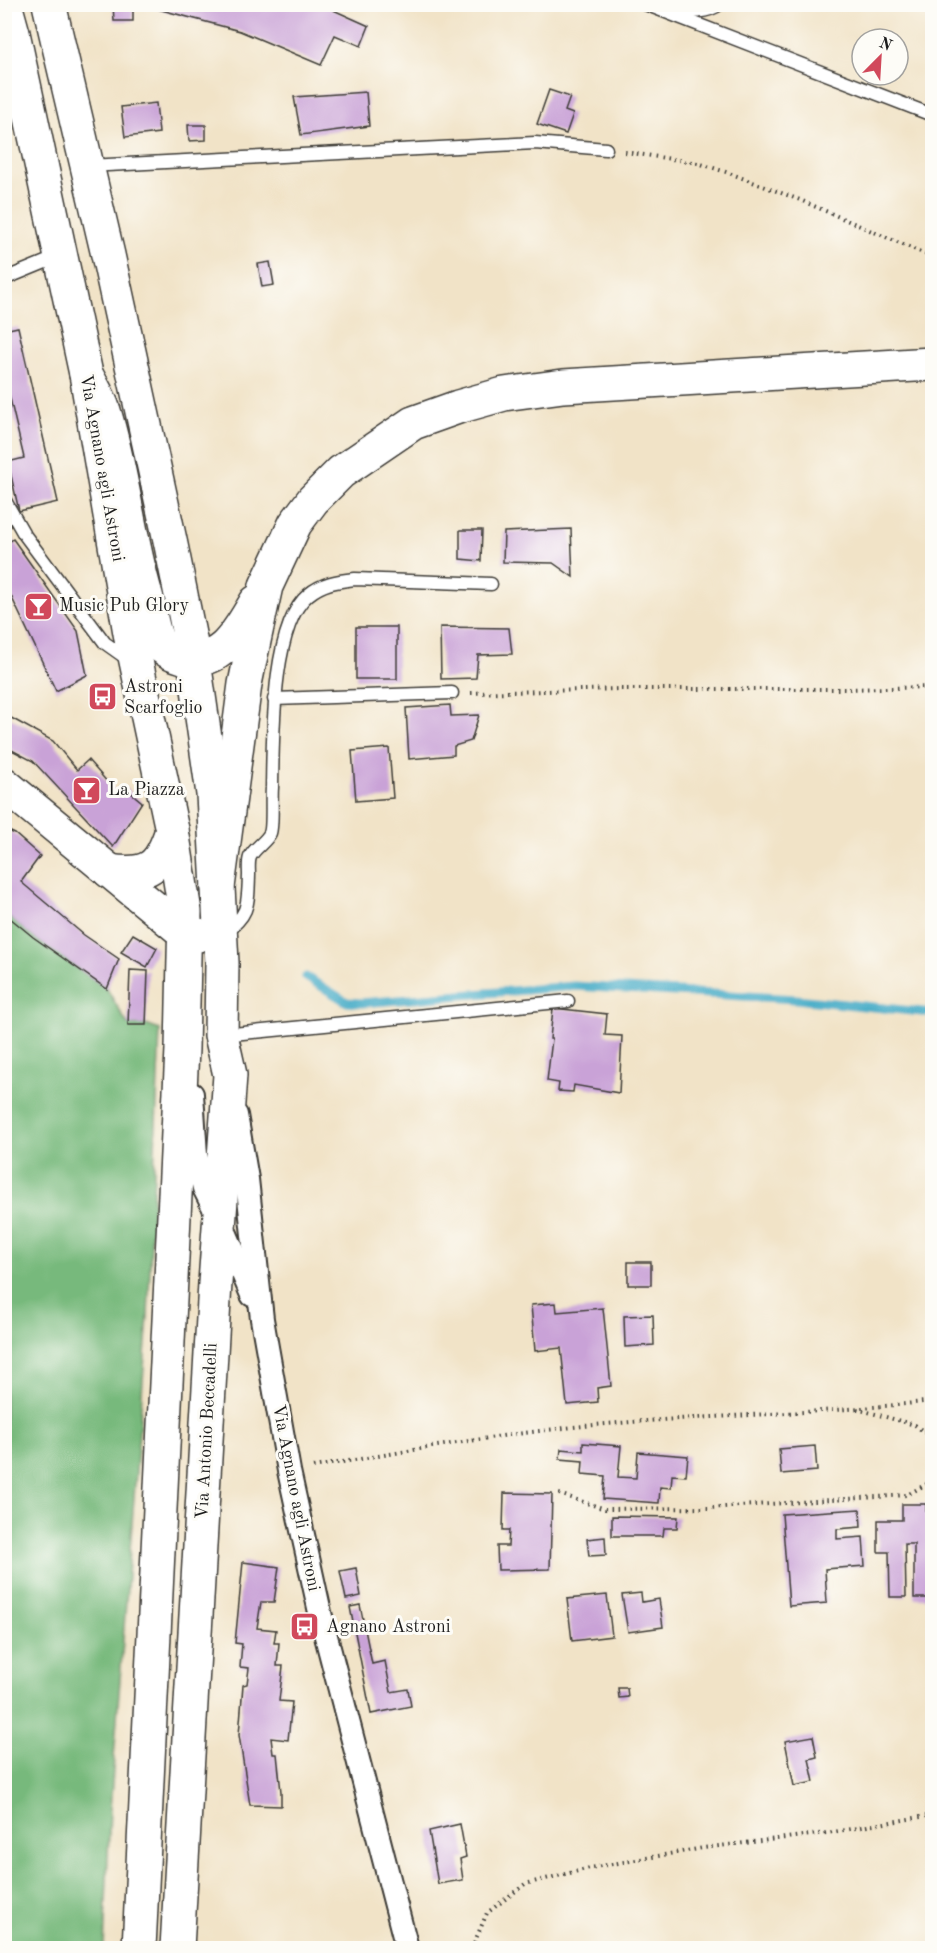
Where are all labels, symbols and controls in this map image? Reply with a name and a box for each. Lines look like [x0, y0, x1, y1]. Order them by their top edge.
north arrow [850, 27, 910, 87]
text: N [876, 35, 895, 55]
street label: Via Agnano agli Astroni [77, 373, 127, 563]
bar icon: Music Pub Glory [22, 590, 54, 622]
place label: Music Pub Glory [59, 597, 189, 615]
place label: Astroni Scarfoglio [124, 678, 203, 717]
bus stop icon: Astroni Scarfoglio [87, 681, 119, 713]
bar icon: La Piazza [71, 774, 103, 806]
place label: La Piazza [108, 781, 185, 799]
street label: Via Antonio Beccadelli [193, 1342, 221, 1520]
street label: Via Agnano agli Astroni [269, 1403, 323, 1593]
bus stop icon: Agnano Astroni [289, 1611, 321, 1643]
place label: Agnano Astroni [326, 1618, 451, 1636]

